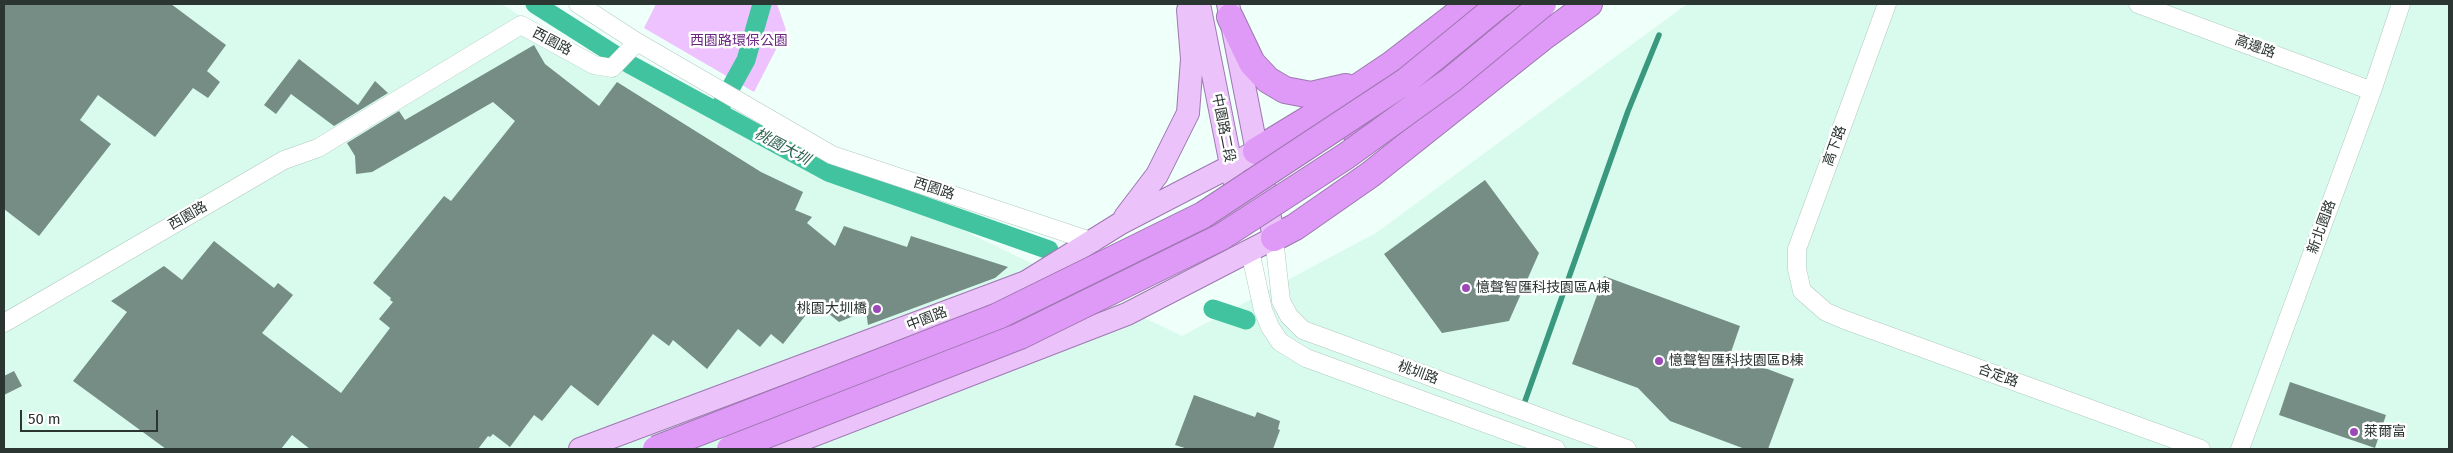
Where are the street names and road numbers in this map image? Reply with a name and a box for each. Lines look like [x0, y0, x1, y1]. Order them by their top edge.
street label: 西園路 [530, 25, 574, 59]
street label: 高邊路 [2232, 32, 2278, 62]
street label: 中園路二段 [1208, 92, 1238, 164]
street label: 高下路 [1820, 123, 1850, 169]
street label: 西園路 [911, 175, 957, 203]
street label: 西園路 [166, 198, 210, 234]
street label: 新北園路 [2305, 198, 2339, 256]
street label: 中園路 [904, 304, 950, 334]
street label: 桃圳路 [1395, 358, 1441, 388]
street label: 合定路 [1975, 361, 2021, 391]

